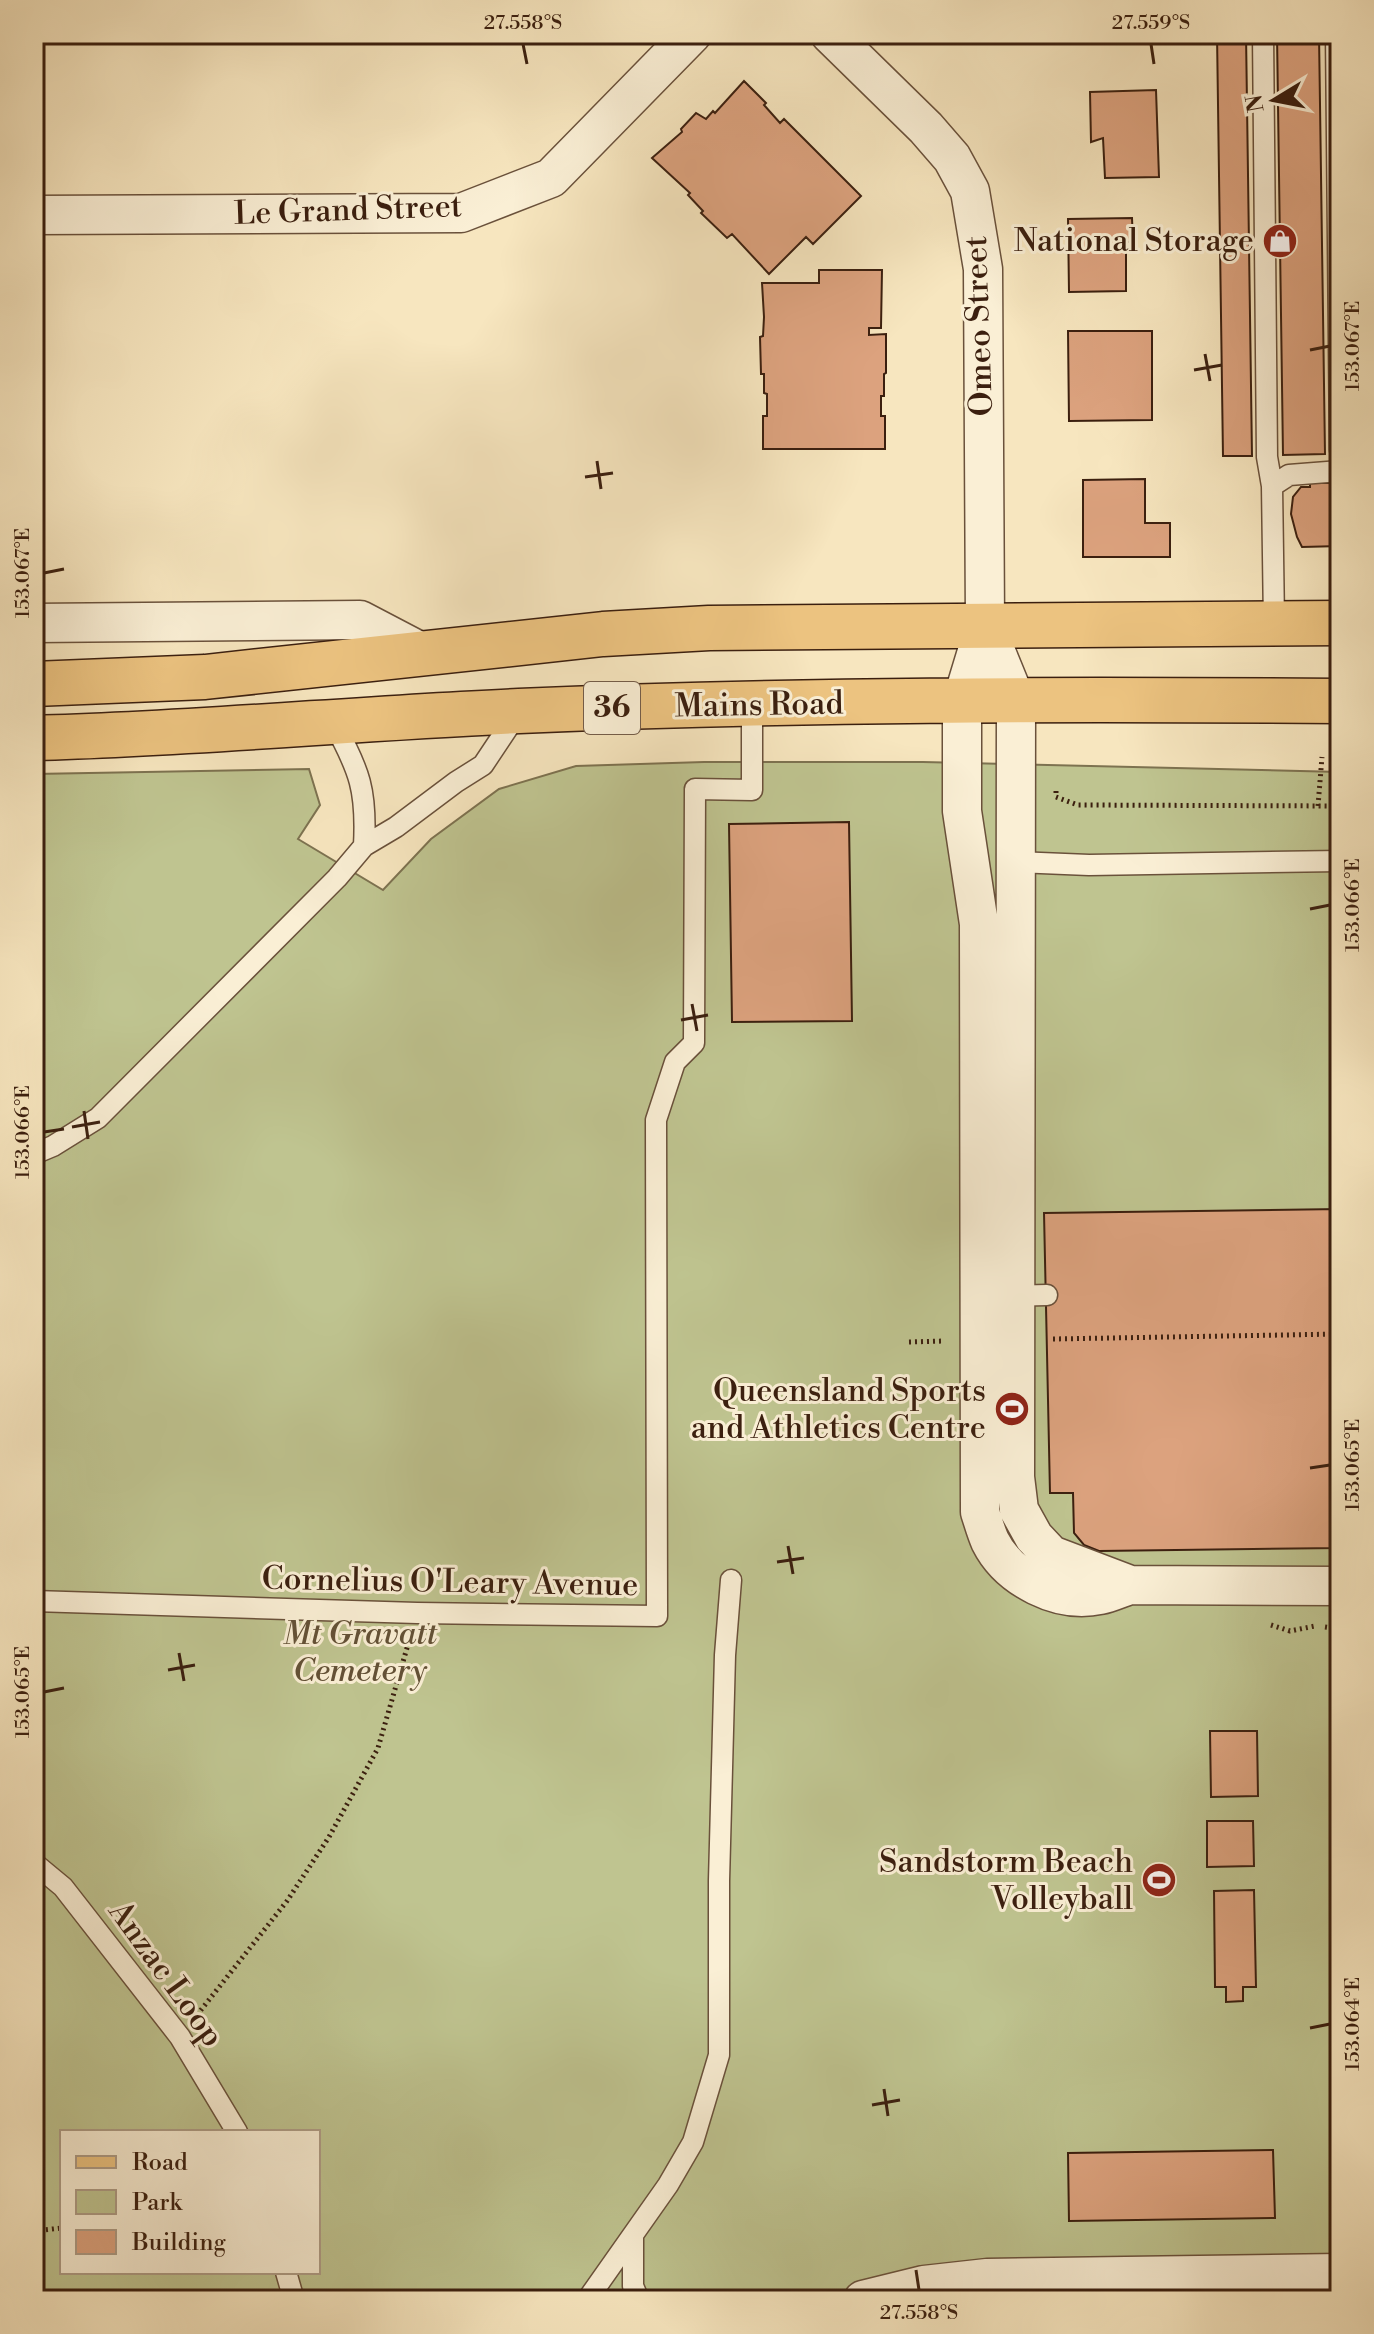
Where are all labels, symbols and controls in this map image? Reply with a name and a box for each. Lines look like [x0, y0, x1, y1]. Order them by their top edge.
text: 27.558°S [484, 11, 562, 36]
text: 27.559°S [1112, 11, 1190, 36]
north arrow [1234, 60, 1314, 140]
text: N [1241, 92, 1271, 114]
street label: Le Grand Street [233, 186, 463, 234]
place label: National Storage [1014, 221, 1254, 261]
shop icon: National Storage [1261, 222, 1299, 260]
street label: Omeo Street [956, 235, 1002, 417]
text: 153.067°E [1341, 301, 1366, 391]
text: 153.067°E [11, 528, 36, 618]
road number: 36 [584, 682, 640, 734]
street label: Mains Road [674, 684, 844, 726]
text: 153.066°E [1341, 858, 1366, 952]
text: 153.066°E [11, 1085, 36, 1179]
place label: Queensland Sports and Athletics Centre [691, 1371, 986, 1448]
sports icon: Queensland Sports and Athletics Centre [993, 1390, 1031, 1428]
text: 153.065°E [1341, 1419, 1366, 1511]
street label: Cornelius O'Leary Avenue [261, 1559, 639, 1605]
park label: Mt Gravatt Cemetery [283, 1614, 438, 1691]
text: 153.065°E [11, 1646, 36, 1738]
place label: Sandstorm Beach Volleyball [879, 1842, 1134, 1919]
sports icon: Sandstorm Beach Volleyball [1140, 1861, 1178, 1899]
street label: Anzac Loop [99, 1892, 232, 2055]
text: 153.064°E [1341, 1977, 1366, 2071]
legend [60, 2130, 320, 2274]
text: Road [132, 2148, 188, 2178]
text: Park [132, 2188, 183, 2218]
text: Building [131, 2228, 226, 2258]
text: 27.558°S [880, 2301, 958, 2326]

